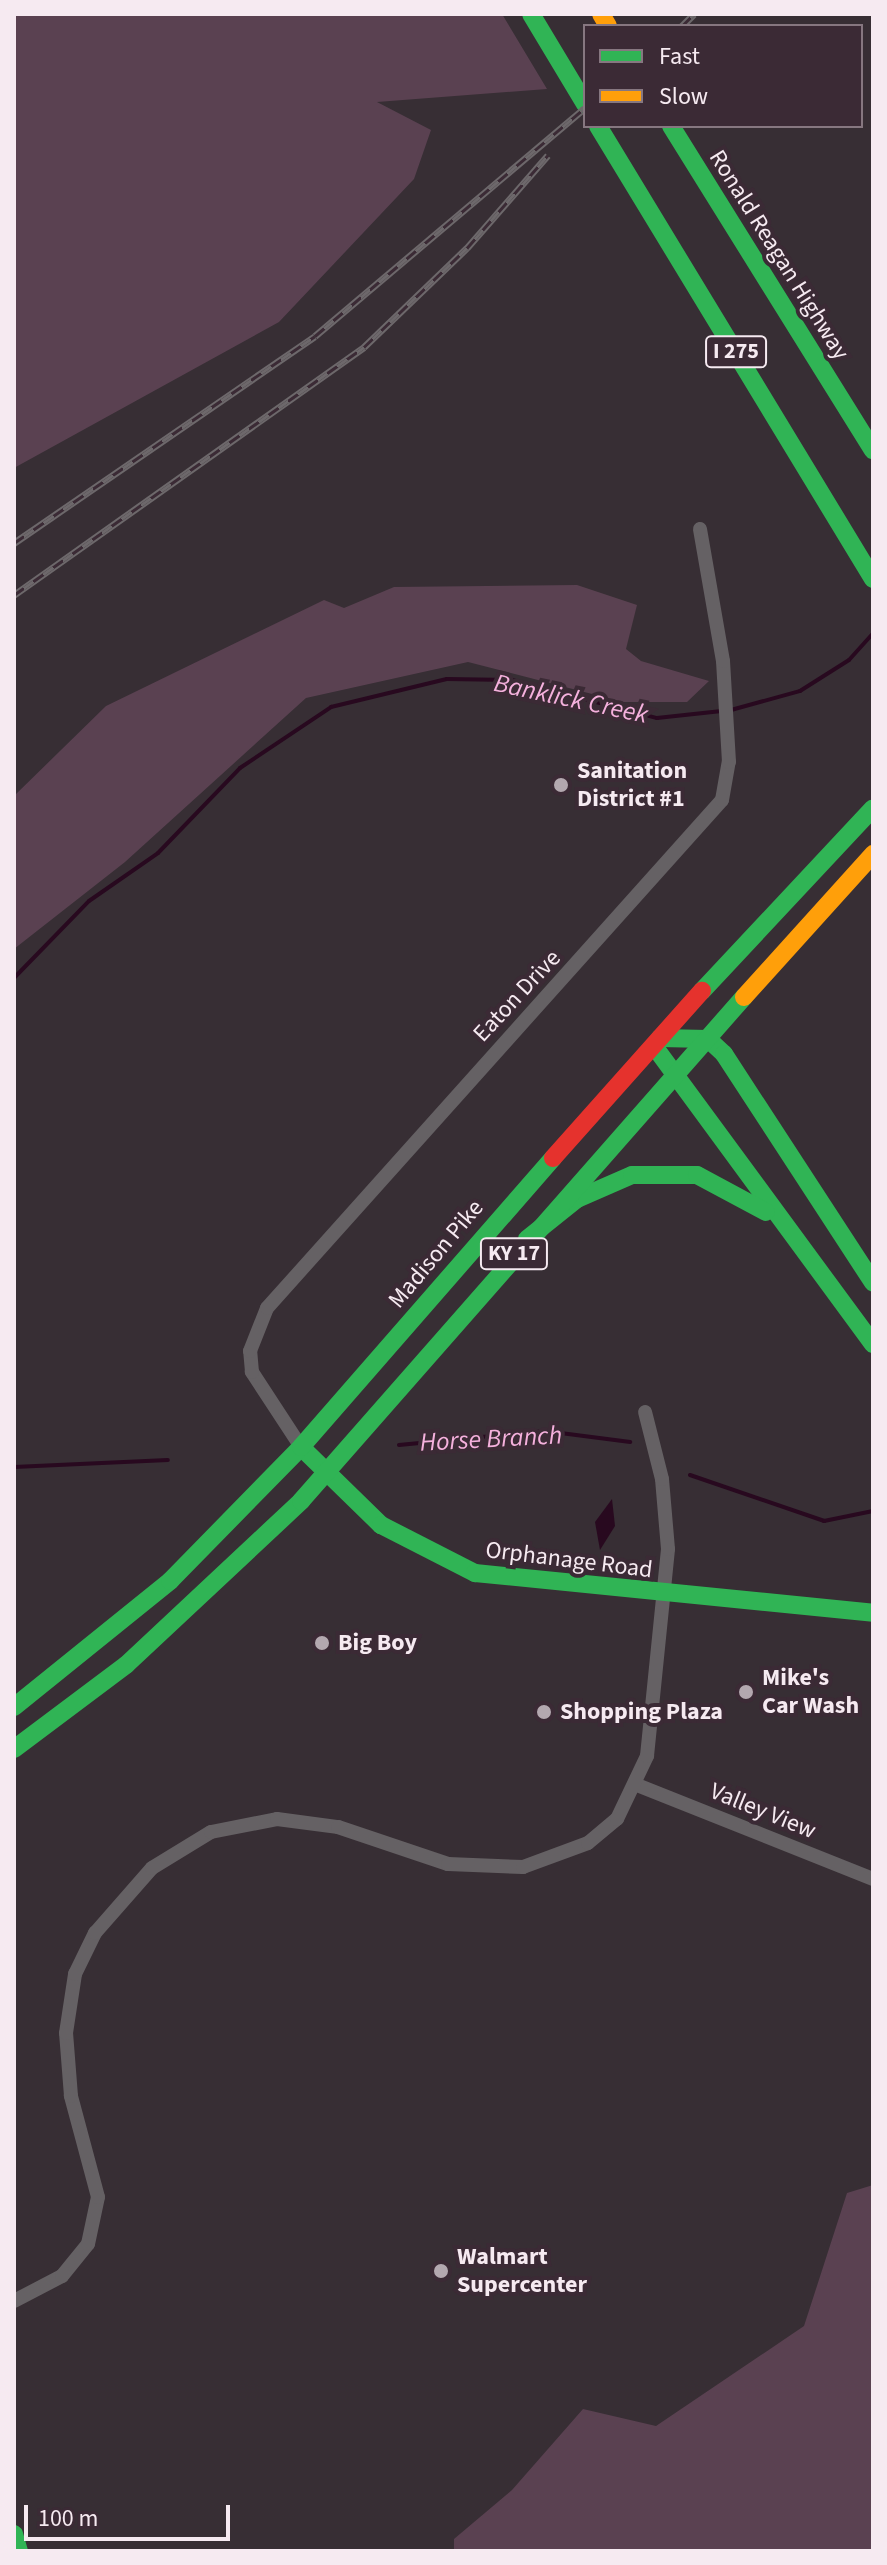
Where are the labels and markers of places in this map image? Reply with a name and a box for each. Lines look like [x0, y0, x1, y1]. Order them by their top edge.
place label: Sanitation District #1 [577, 757, 687, 813]
marker: Sanitation District #1 [552, 776, 570, 794]
place label: Big Boy [338, 1629, 417, 1657]
marker: Big Boy [313, 1634, 331, 1652]
place label: Mike's Car Wash [762, 1664, 859, 1720]
marker: Mike's Car Wash [737, 1683, 755, 1701]
place label: Shopping Plaza [560, 1698, 723, 1726]
marker: Shopping Plaza [535, 1703, 553, 1721]
place label: Walmart Supercenter [457, 2243, 587, 2299]
marker: Walmart Supercenter [432, 2262, 450, 2280]

